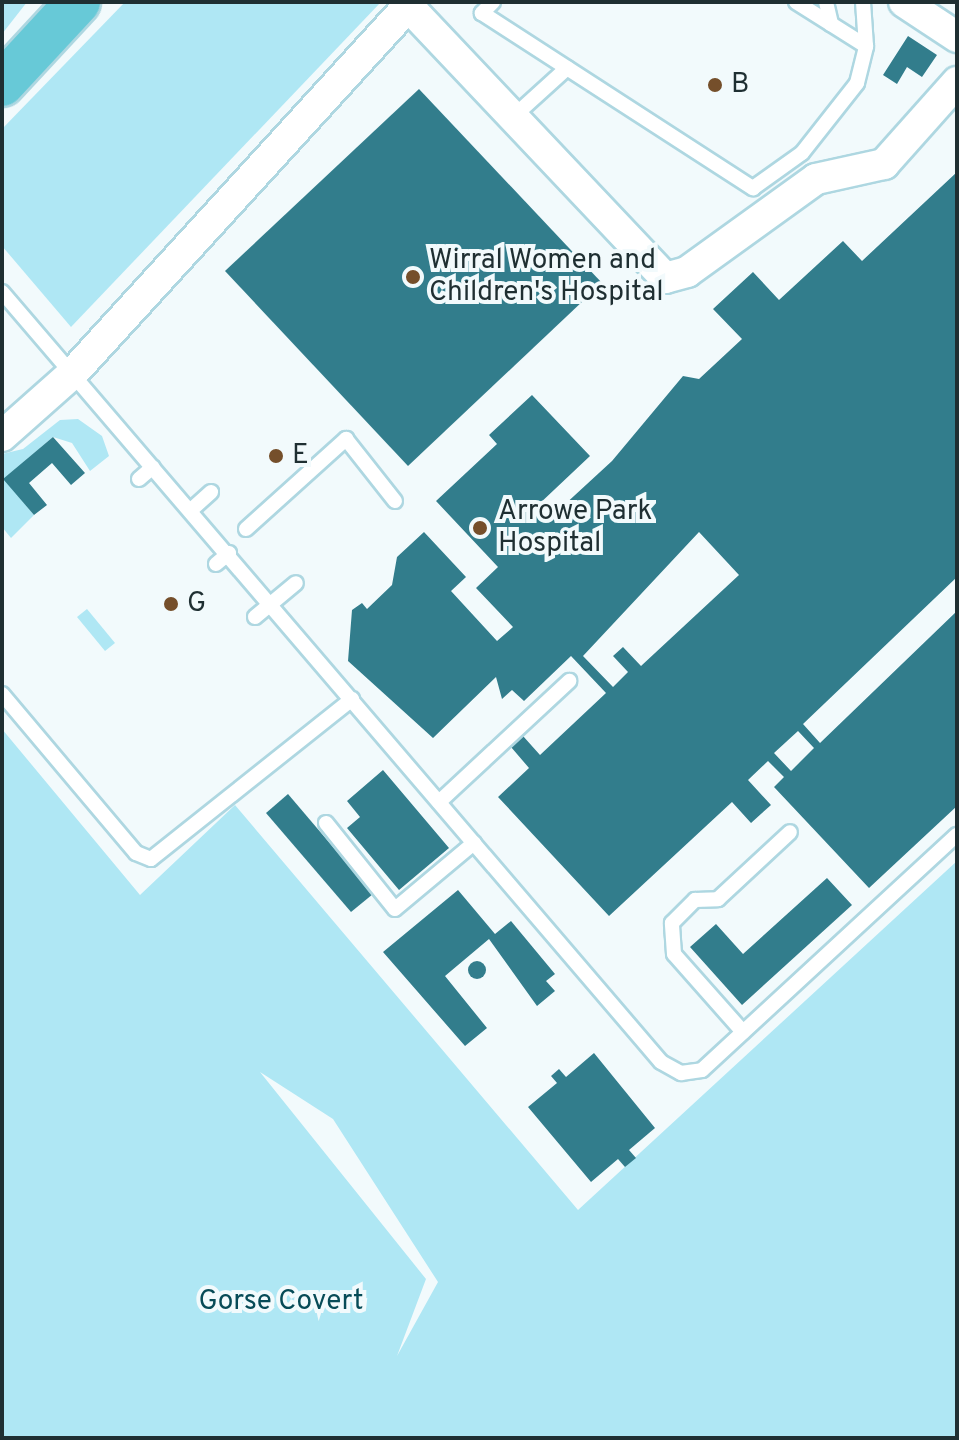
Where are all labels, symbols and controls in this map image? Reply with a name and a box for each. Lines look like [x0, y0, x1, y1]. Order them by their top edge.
place label: B [731, 68, 749, 102]
marker: B [706, 76, 724, 94]
place label: Wirral Women and Children's Hospital [429, 244, 663, 310]
marker: Wirral Women and Children's Hospital [404, 268, 422, 286]
place label: E [292, 439, 309, 473]
marker: E [267, 447, 285, 465]
place label: Arrowe Park Hospital [498, 495, 652, 561]
marker: Arrowe Park Hospital [469, 517, 491, 539]
place label: G [187, 587, 206, 621]
marker: G [162, 595, 180, 613]
park label: Gorse Covert [198, 1285, 364, 1319]

